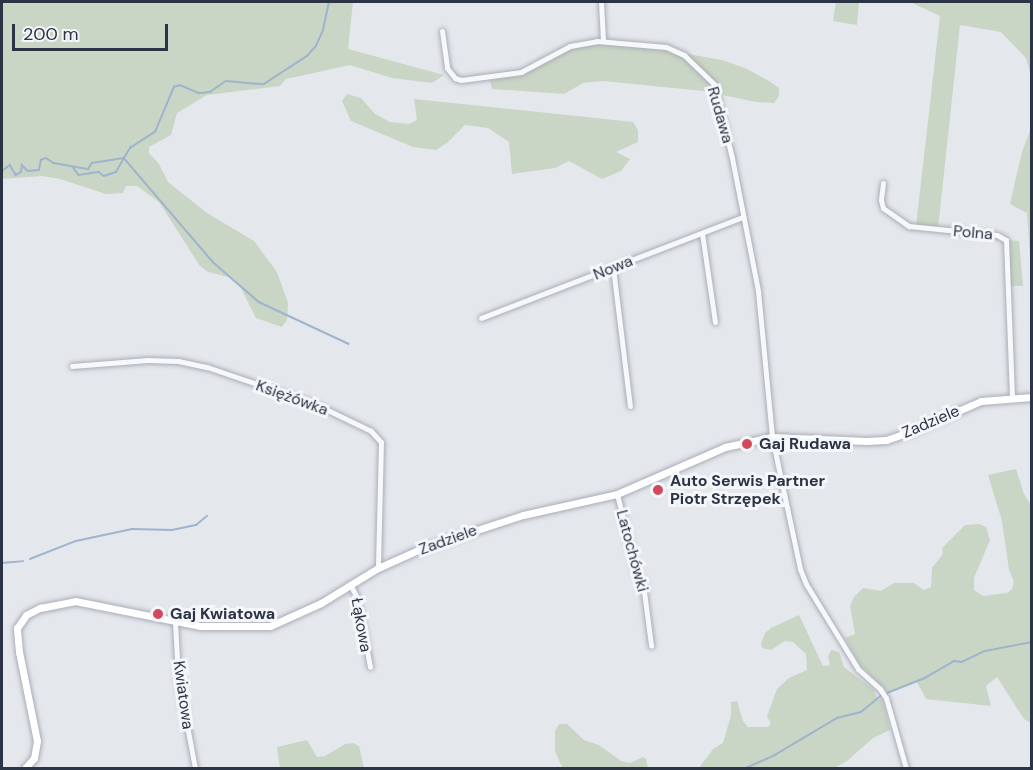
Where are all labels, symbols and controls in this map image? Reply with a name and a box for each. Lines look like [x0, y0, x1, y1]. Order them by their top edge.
scale bar [15, 12, 171, 50]
text: 200 m [23, 22, 79, 46]
street label: Rudawa [703, 85, 737, 145]
street label: Polna [952, 222, 994, 244]
street label: Nowa [590, 251, 636, 285]
street label: Księżówka [253, 376, 331, 420]
street label: Zadziele [899, 401, 963, 443]
place label: Gaj Rudawa [759, 434, 851, 454]
marker: Gaj Rudawa [740, 437, 754, 451]
place label: Auto Serwis Partner Piotr Strzępek [670, 471, 825, 509]
marker: Auto Serwis Partner Piotr Strzępek [651, 483, 665, 497]
street label: Latochówki [612, 508, 652, 594]
street label: Zadziele [416, 521, 480, 559]
street label: Łąkowa [347, 596, 375, 654]
place label: Gaj Kwiatowa [170, 604, 275, 624]
marker: Gaj Kwiatowa [151, 607, 165, 621]
street label: Kwiatowa [169, 659, 197, 731]

